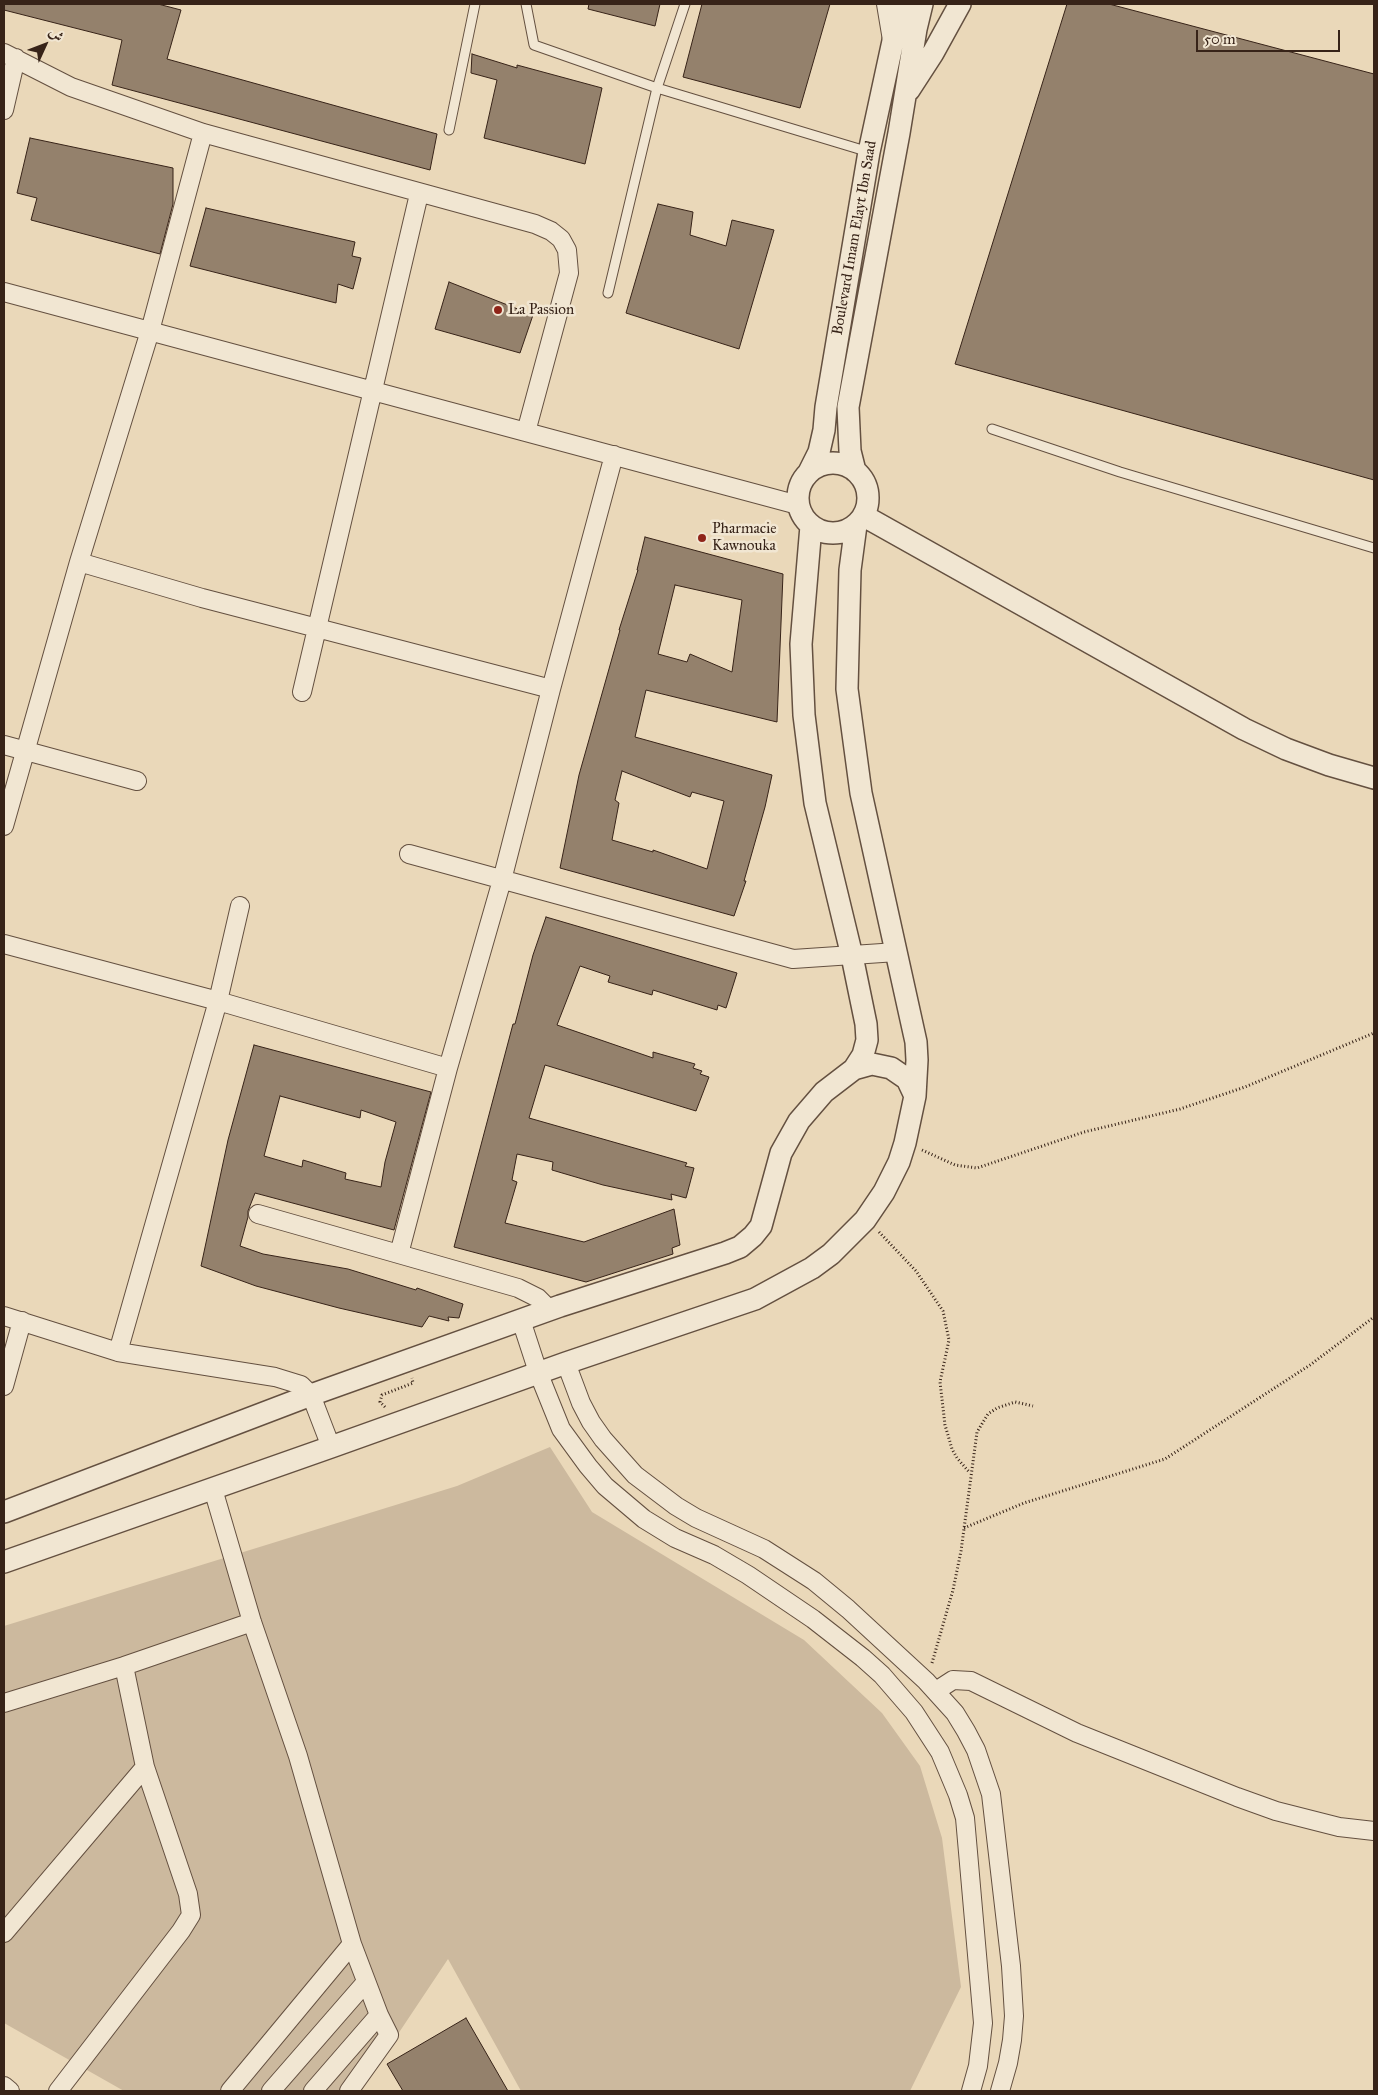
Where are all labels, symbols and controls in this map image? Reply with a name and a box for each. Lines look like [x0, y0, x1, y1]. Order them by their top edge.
north arrow [20, 20, 70, 70]
scale bar [1198, 20, 1342, 52]
text: ش [45, 24, 67, 45]
text: 50 m [1204, 30, 1236, 48]
street label: Boulevard Imam Elayt Ibn Saad [829, 139, 881, 337]
place label: La Passion [508, 301, 574, 319]
marker: La Passion [492, 304, 504, 316]
place label: Pharmacie Kawnouka [712, 520, 776, 555]
marker: Pharmacie Kawnouka [696, 532, 708, 544]

